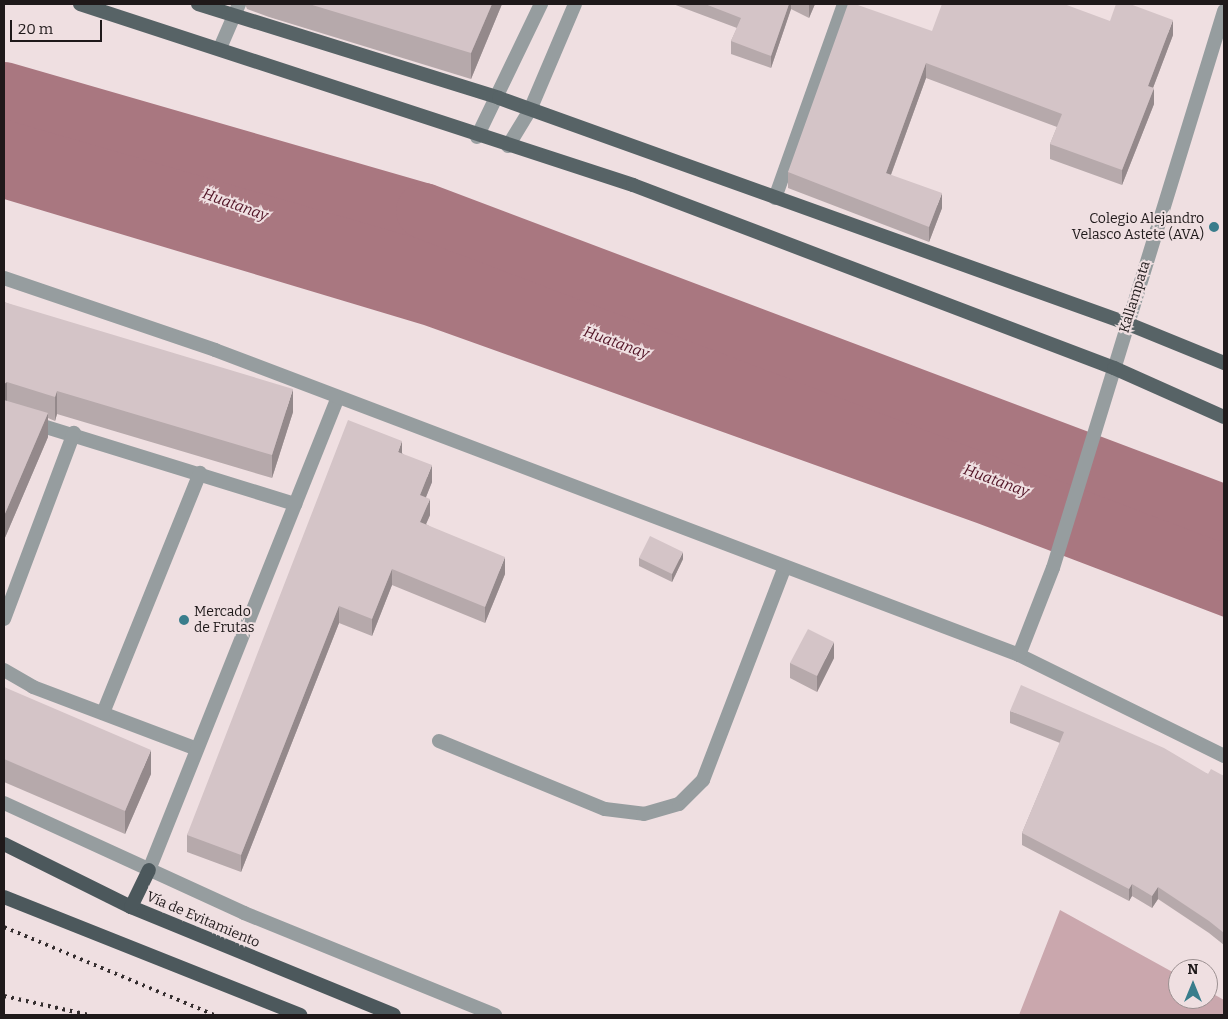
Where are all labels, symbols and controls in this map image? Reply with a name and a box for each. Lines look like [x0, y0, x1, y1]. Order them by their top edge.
scale bar [12, 10, 105, 42]
text: 20 m [18, 20, 53, 38]
water label: Huatanay [200, 185, 270, 225]
place label: Colegio Alejandro Velasco Astete (AVA) [1072, 211, 1204, 243]
marker: Colegio Alejandro Velasco Astete (AVA) [1208, 221, 1220, 233]
street label: Kallampata [1116, 259, 1154, 335]
water label: Huatanay [581, 323, 651, 363]
water label: Huatanay [961, 461, 1031, 501]
place label: Mercado de Frutas [194, 604, 254, 636]
marker: Mercado de Frutas [178, 614, 190, 626]
street label: Vía de Evitamiento [144, 888, 262, 952]
north arrow [1168, 959, 1218, 1009]
text: N [1188, 961, 1198, 978]

